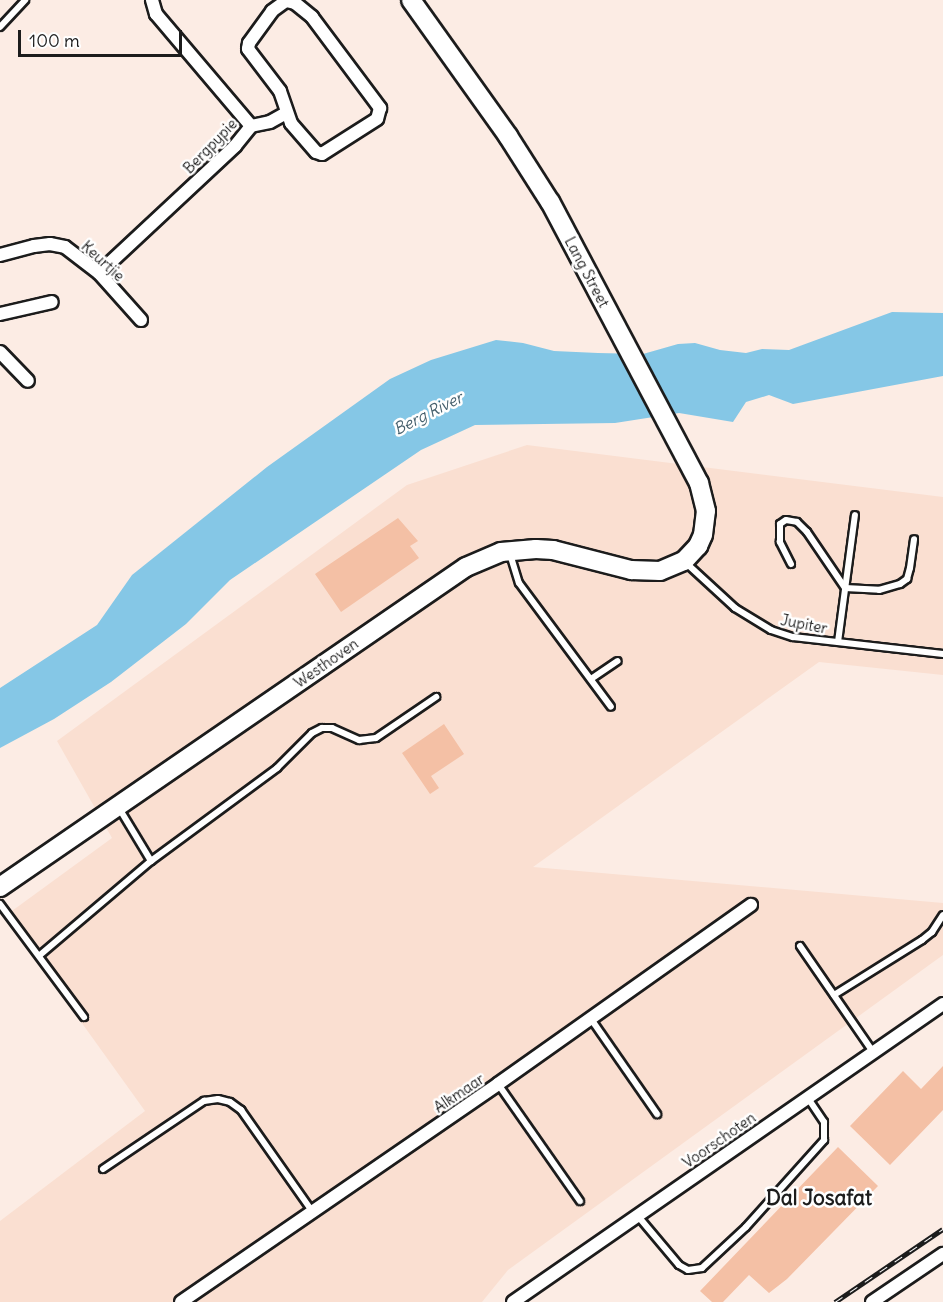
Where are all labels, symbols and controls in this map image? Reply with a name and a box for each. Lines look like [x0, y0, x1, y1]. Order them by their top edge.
scale bar [21, 18, 184, 56]
text: 100 m [29, 29, 80, 52]
street label: Bergpypie [179, 115, 241, 177]
street label: Lang Street [561, 234, 613, 310]
street label: Keurtjie [78, 237, 128, 285]
water label: Berg River [390, 387, 466, 439]
street label: Jupiter [779, 611, 829, 637]
street label: Westhoven [290, 634, 362, 692]
street label: Alkmaar [430, 1070, 488, 1116]
street label: Voorschoten [679, 1108, 759, 1172]
district label: Dal Josafat [766, 1185, 872, 1211]

